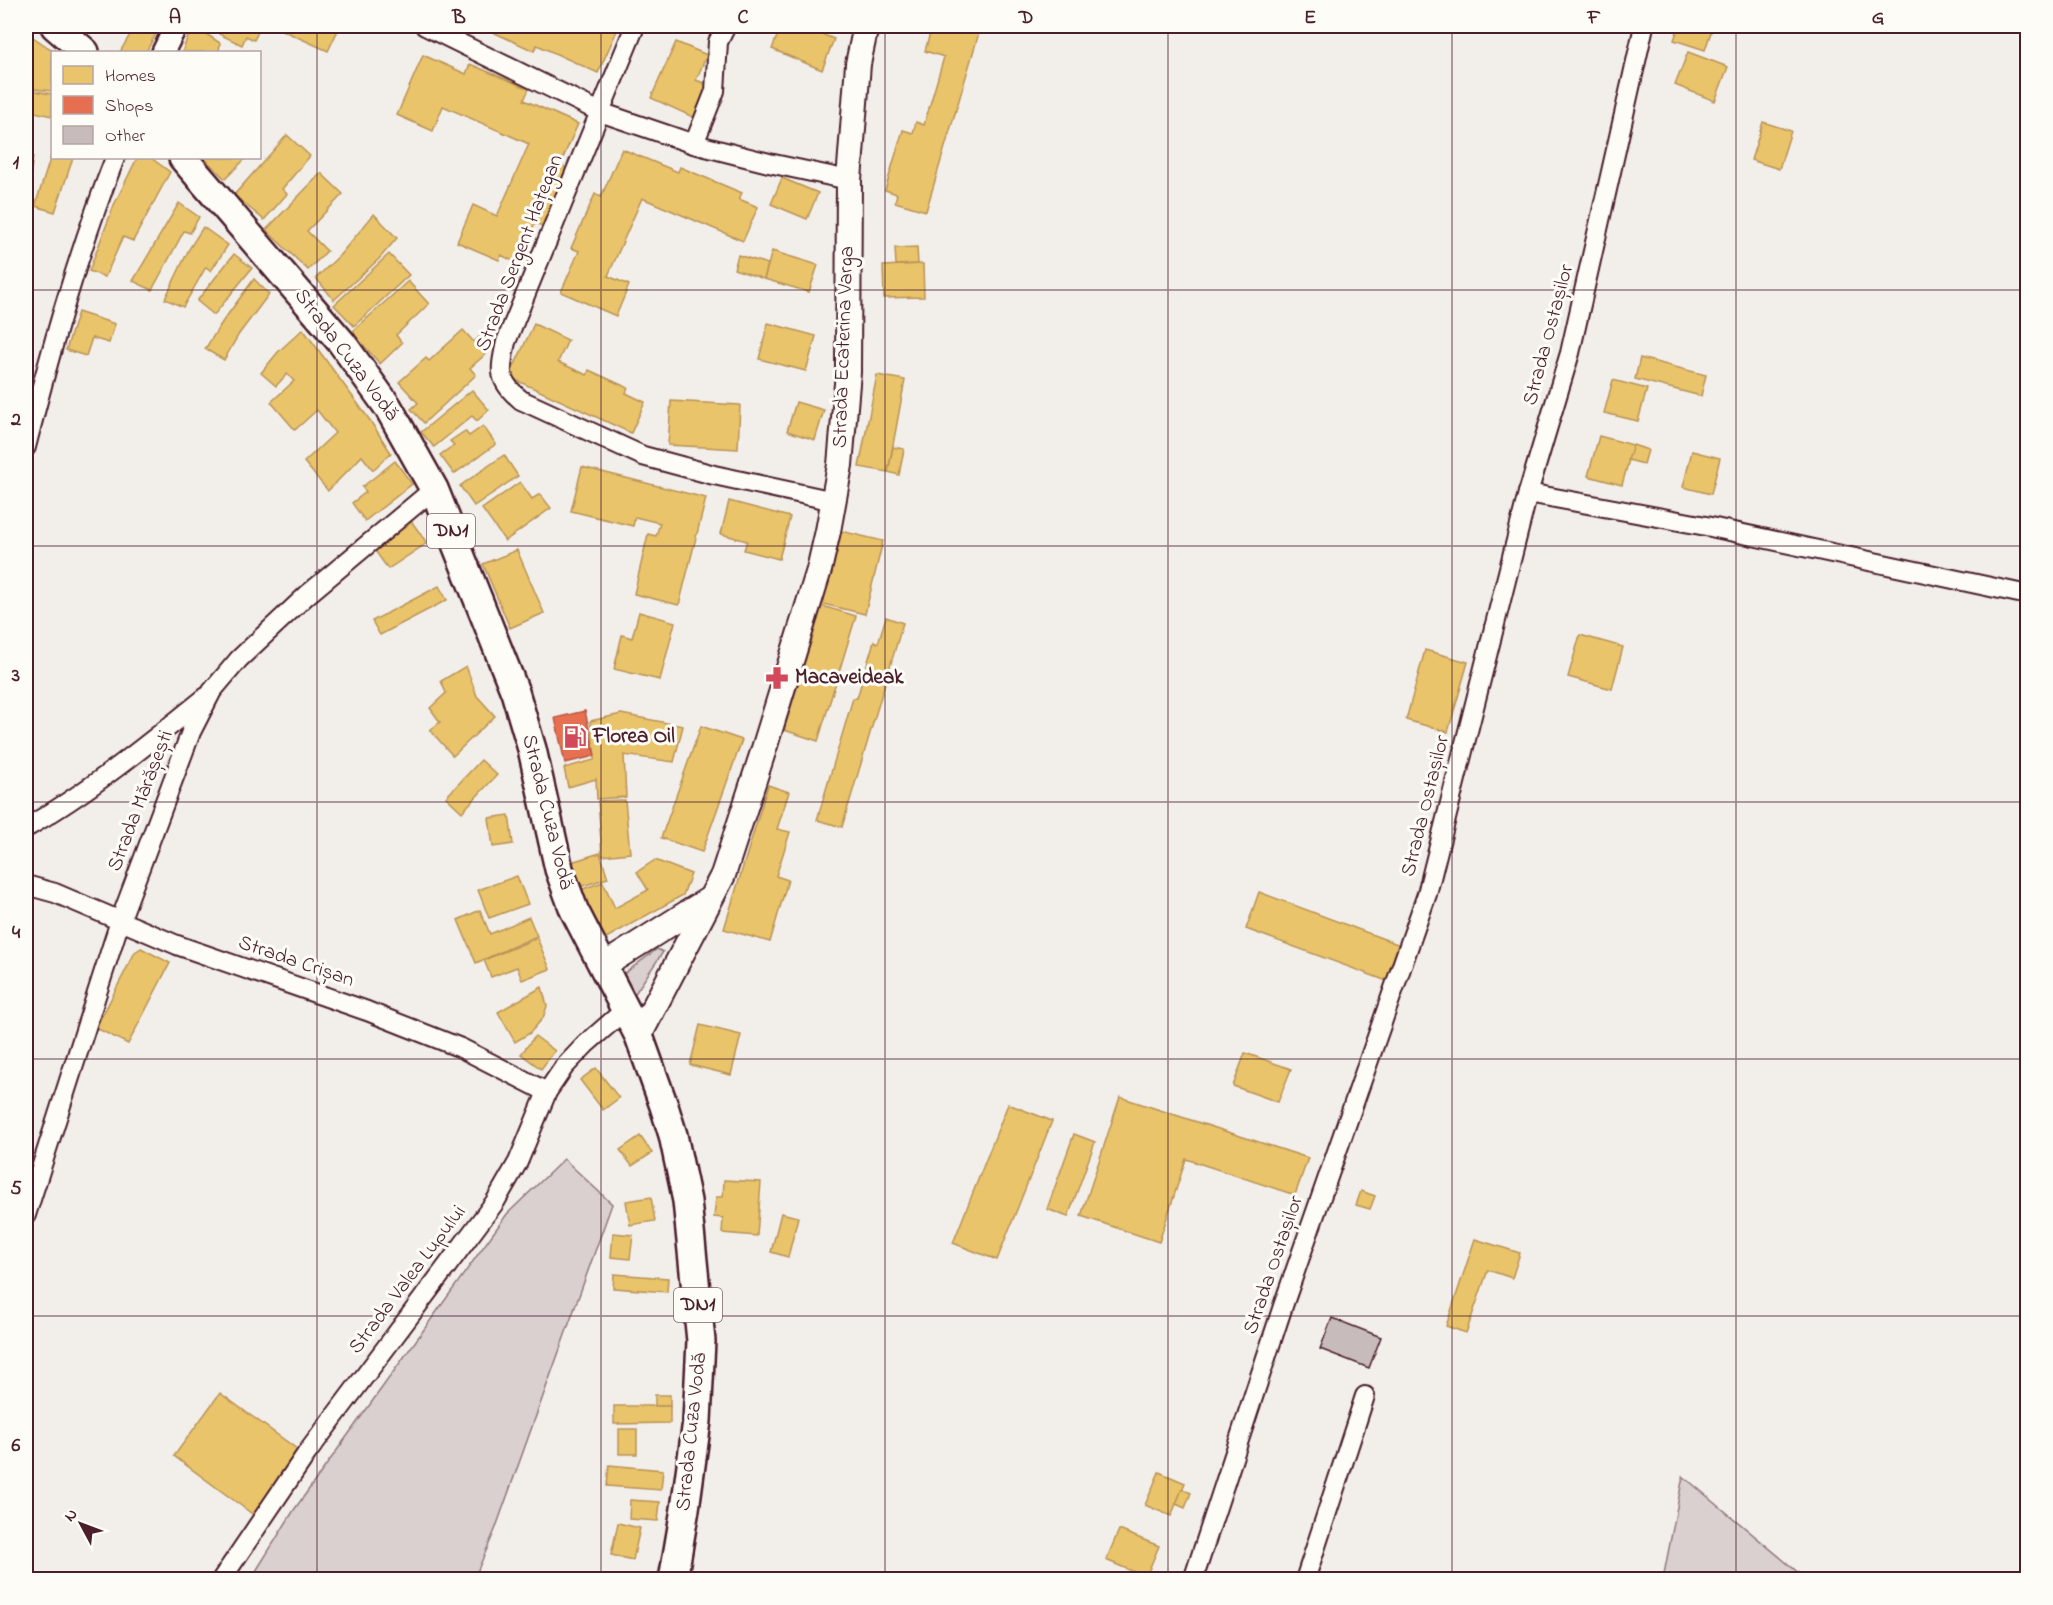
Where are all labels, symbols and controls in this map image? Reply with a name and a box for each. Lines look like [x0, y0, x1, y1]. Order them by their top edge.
text: A [169, 4, 181, 33]
text: B [451, 4, 466, 33]
text: C [738, 4, 749, 33]
text: D [1018, 4, 1033, 33]
text: E [1304, 4, 1316, 33]
text: F [1587, 4, 1601, 33]
text: G [1872, 4, 1885, 33]
legend [51, 51, 261, 159]
text: Homes [105, 64, 156, 90]
text: Shops [105, 94, 153, 120]
text: Other [105, 124, 145, 150]
text: 1 [13, 149, 20, 178]
street label: Strada Sergent Hațegan [469, 150, 573, 357]
street label: Strada Ecaterina Varga [825, 245, 865, 449]
street label: Strada Ostașilor [1516, 261, 1582, 409]
street label: Strada Cuza Vodă [286, 283, 406, 428]
text: 2 [10, 406, 21, 435]
road number: DN1 [427, 514, 475, 548]
text: 3 [11, 662, 20, 691]
place label: Macaveideak [795, 663, 904, 693]
pharmacy icon: Macaveideak [764, 665, 790, 691]
place label: Florea Oil [592, 722, 675, 752]
fuel station icon: Florea Oil [562, 724, 588, 750]
street label: Strada Mărășești [100, 726, 182, 876]
street label: Strada Cuza Vodă [513, 731, 581, 893]
street label: Strada Ostașilor [1394, 732, 1458, 880]
text: 4 [12, 919, 21, 948]
street label: Strada Crișan [234, 928, 358, 996]
text: 5 [10, 1175, 22, 1204]
street label: Strada Ostașilor [1236, 1191, 1312, 1338]
street label: Strada Valea Lupului [342, 1199, 474, 1361]
road number: DN1 [674, 1288, 722, 1322]
street label: Strada Cuza Vodă [669, 1351, 715, 1513]
text: 6 [12, 1432, 21, 1461]
north arrow [51, 1494, 111, 1554]
text: N [59, 1503, 84, 1527]

